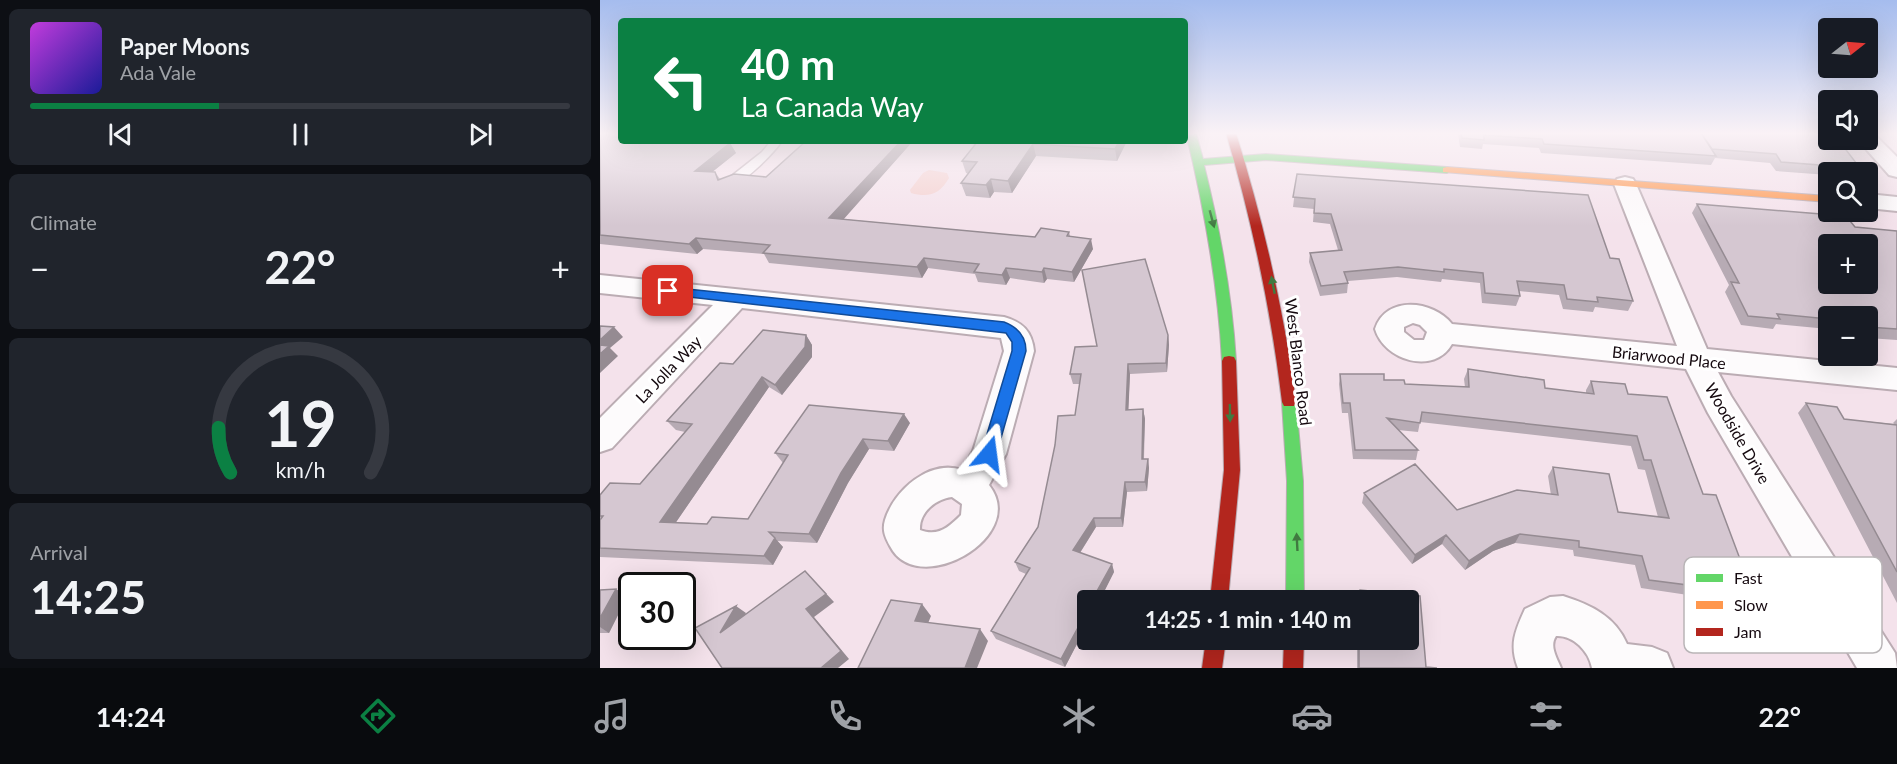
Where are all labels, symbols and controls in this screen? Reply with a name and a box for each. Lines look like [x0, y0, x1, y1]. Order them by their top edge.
north arrow [1818, 18, 1878, 78]
map controls [1818, 18, 1878, 366]
text: Paper Moons [120, 33, 250, 60]
text: 40 m [741, 39, 835, 89]
icon: left [642, 42, 720, 120]
text: Ada Vale [120, 60, 196, 84]
text: La Canada Way [741, 90, 924, 123]
button: sound [1818, 90, 1878, 150]
icon: previous [104, 118, 137, 151]
icon: pause [284, 118, 317, 151]
icon: next [464, 118, 497, 151]
button: search [1818, 162, 1878, 222]
text: Climate [30, 210, 97, 234]
one-way arrow [1207, 210, 1217, 228]
button: + [1818, 234, 1878, 294]
text: 22° [265, 240, 335, 294]
text: − [30, 248, 49, 288]
text: + [551, 248, 570, 288]
pin [642, 265, 693, 316]
icon: arrive [651, 274, 684, 307]
one-way arrow [1268, 275, 1277, 294]
street label: West Blanco Road [1282, 297, 1316, 427]
button: − [1818, 306, 1878, 366]
street label: La Jolla Way [631, 331, 705, 407]
street label: Briarwood Place [1611, 342, 1727, 372]
street label: Woodside Drive [1701, 379, 1775, 487]
text: 19 [264, 386, 336, 461]
one-way arrow [1225, 403, 1235, 422]
position arrow [957, 422, 1021, 486]
text: km/h [275, 458, 325, 484]
one-way arrow [1292, 532, 1301, 551]
text: Arrival [30, 540, 88, 564]
legend [1684, 557, 1882, 653]
text: Fast [1734, 568, 1763, 587]
text: 14:25 [30, 570, 146, 624]
speed limit sign: 30 [618, 572, 696, 650]
text: Slow [1734, 595, 1768, 614]
text: 14:25 · 1 min · 140 m [1145, 606, 1351, 633]
text: Jam [1734, 622, 1762, 641]
icon: directions [357, 695, 399, 737]
icon: music [591, 695, 633, 737]
icon: phone [824, 695, 866, 737]
icon: climate [1058, 695, 1100, 737]
icon: car [1291, 695, 1333, 737]
icon: filters [1525, 695, 1567, 737]
text: 14:24 [96, 700, 165, 733]
text: 22° [1759, 700, 1801, 733]

